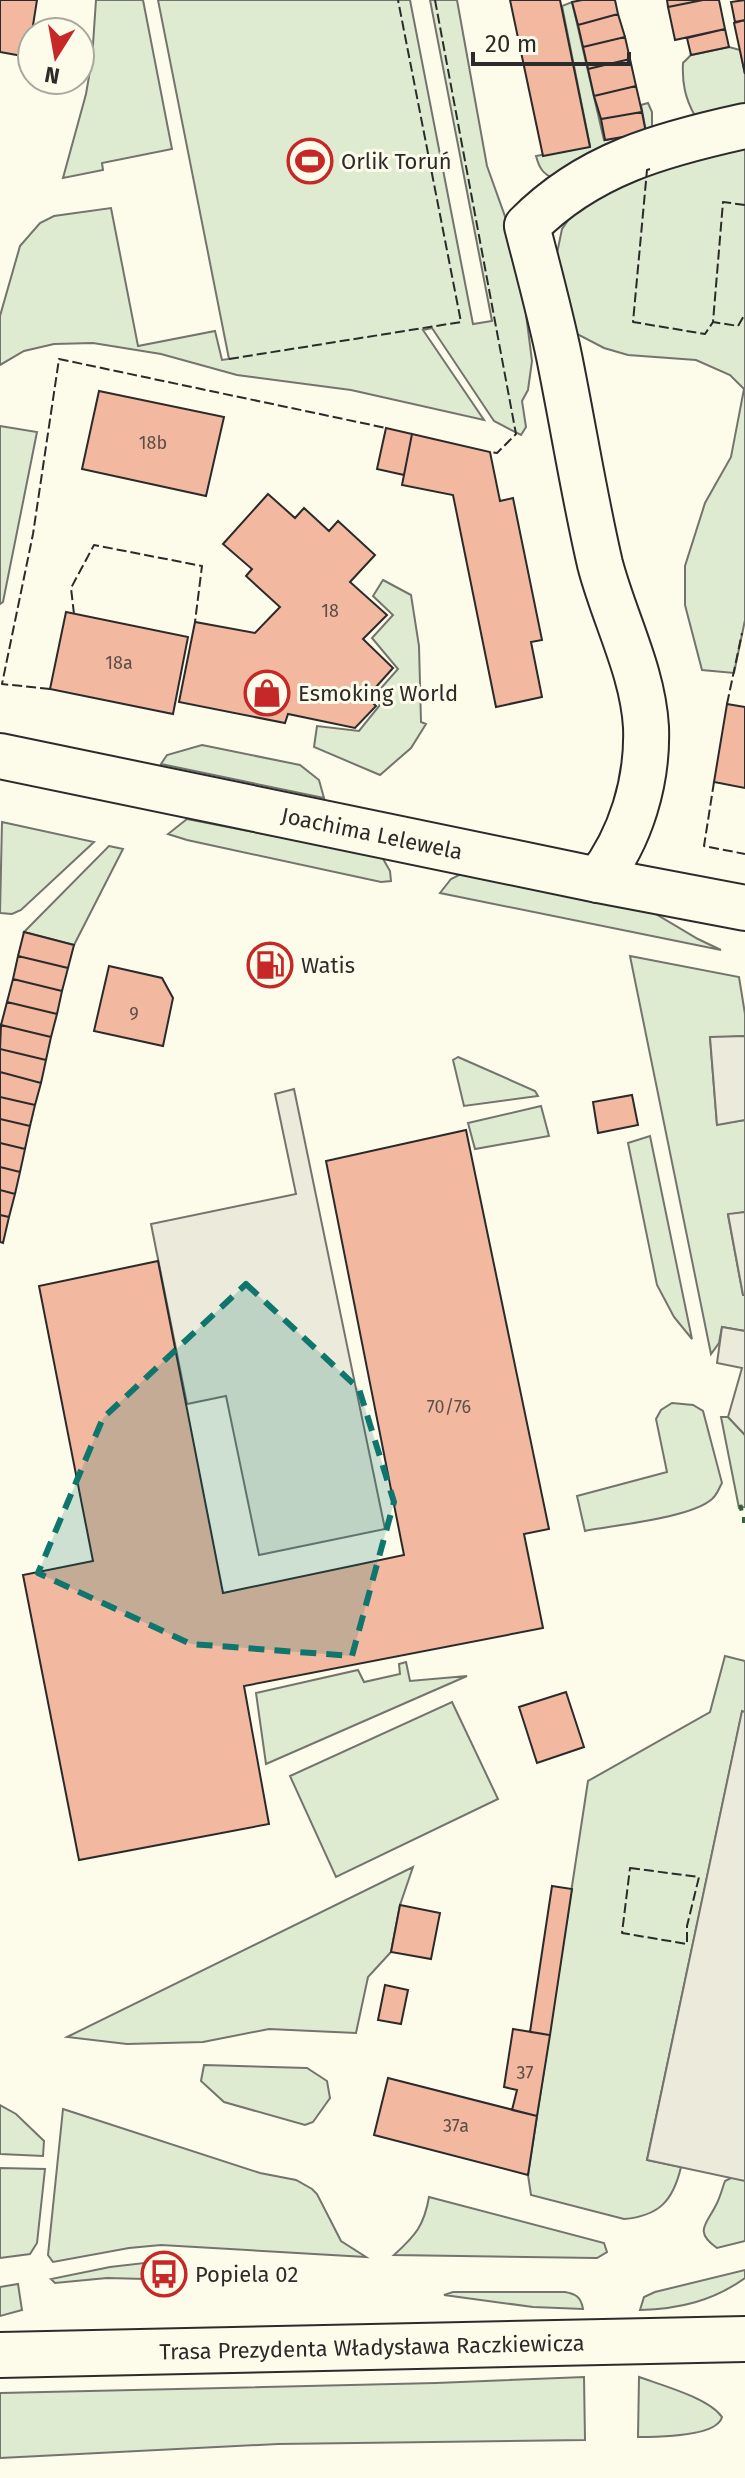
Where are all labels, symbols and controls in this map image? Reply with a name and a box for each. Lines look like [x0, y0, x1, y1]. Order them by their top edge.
north arrow [16, 16, 96, 96]
scale bar [473, 16, 629, 66]
text: 20 m [485, 30, 537, 58]
text: N [43, 60, 62, 90]
sports icon: Orlik Toruń [286, 137, 334, 185]
place label: Orlik Toruń [341, 148, 452, 175]
house number: 18b [139, 432, 167, 454]
house number: 18 [321, 600, 339, 622]
house number: 18a [105, 652, 133, 674]
shop icon: Esmoking World [243, 669, 291, 717]
place label: Esmoking World [298, 680, 458, 707]
street label: Joachima Lelewela [279, 801, 465, 865]
fuel station icon: Watis [246, 941, 294, 989]
place label: Watis [301, 952, 355, 979]
house number: 9 [129, 1003, 139, 1025]
house number: 70/76 [427, 1396, 471, 1418]
house number: 37 [517, 2062, 533, 2084]
house number: 37a [443, 2115, 469, 2137]
bus stop icon: Popiela 02 [140, 2250, 188, 2298]
place label: Popiela 02 [195, 2261, 298, 2288]
street label: Trasa Prezydenta Władysława Raczkiewicza [159, 2329, 585, 2365]

